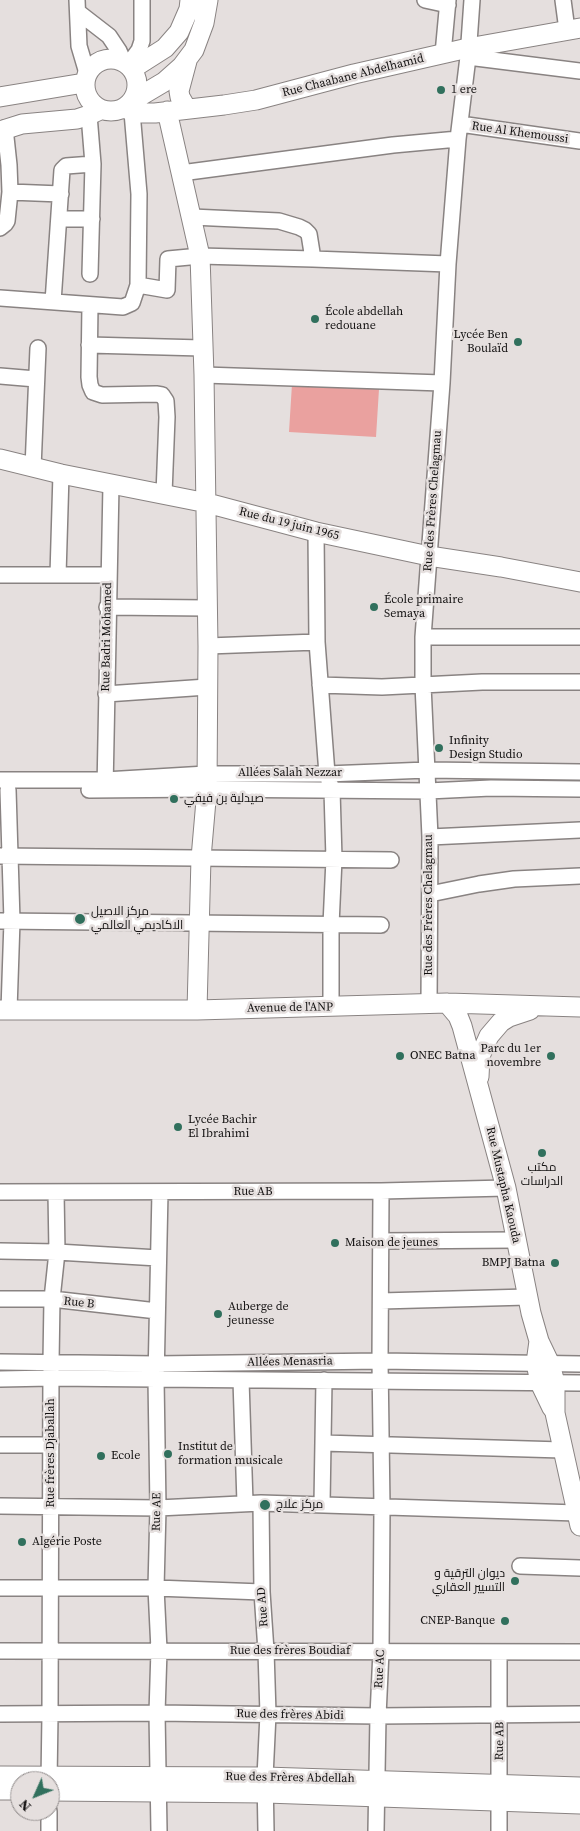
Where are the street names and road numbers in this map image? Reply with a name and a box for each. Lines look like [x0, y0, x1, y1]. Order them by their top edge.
street label: Rue Chaabane Abdelhamid [281, 51, 425, 101]
street label: Rue Al Khemoussi [471, 119, 569, 147]
street label: Rue des Frères Chelagmau [421, 430, 445, 572]
street label: Rue du 19 juin 1965 [237, 505, 341, 543]
street label: Rue Badri Mohamed [99, 582, 115, 692]
street label: Allées Salah Nezzar [238, 766, 342, 780]
street label: Rue des Frères Chelagmau [422, 834, 436, 976]
street label: Avenue de l'ANP [247, 1000, 333, 1016]
street label: Rue Mustapha Kaouda [483, 1125, 523, 1245]
street label: Rue AB [234, 1185, 272, 1199]
street label: Rue B [63, 1294, 95, 1312]
street label: Allées Menasria [247, 1354, 333, 1370]
street label: Rue frères Djaballah [44, 1398, 58, 1508]
street label: Rue AE [149, 1493, 165, 1531]
street label: Rue AD [254, 1587, 272, 1627]
street label: Rue des frères Boudiaf [230, 1644, 350, 1658]
street label: Rue AC [372, 1649, 388, 1689]
street label: Rue des frères Abidi [236, 1707, 344, 1723]
street label: Rue AB [492, 1721, 508, 1761]
street label: Rue des Frères Abdellah [225, 1770, 355, 1786]

